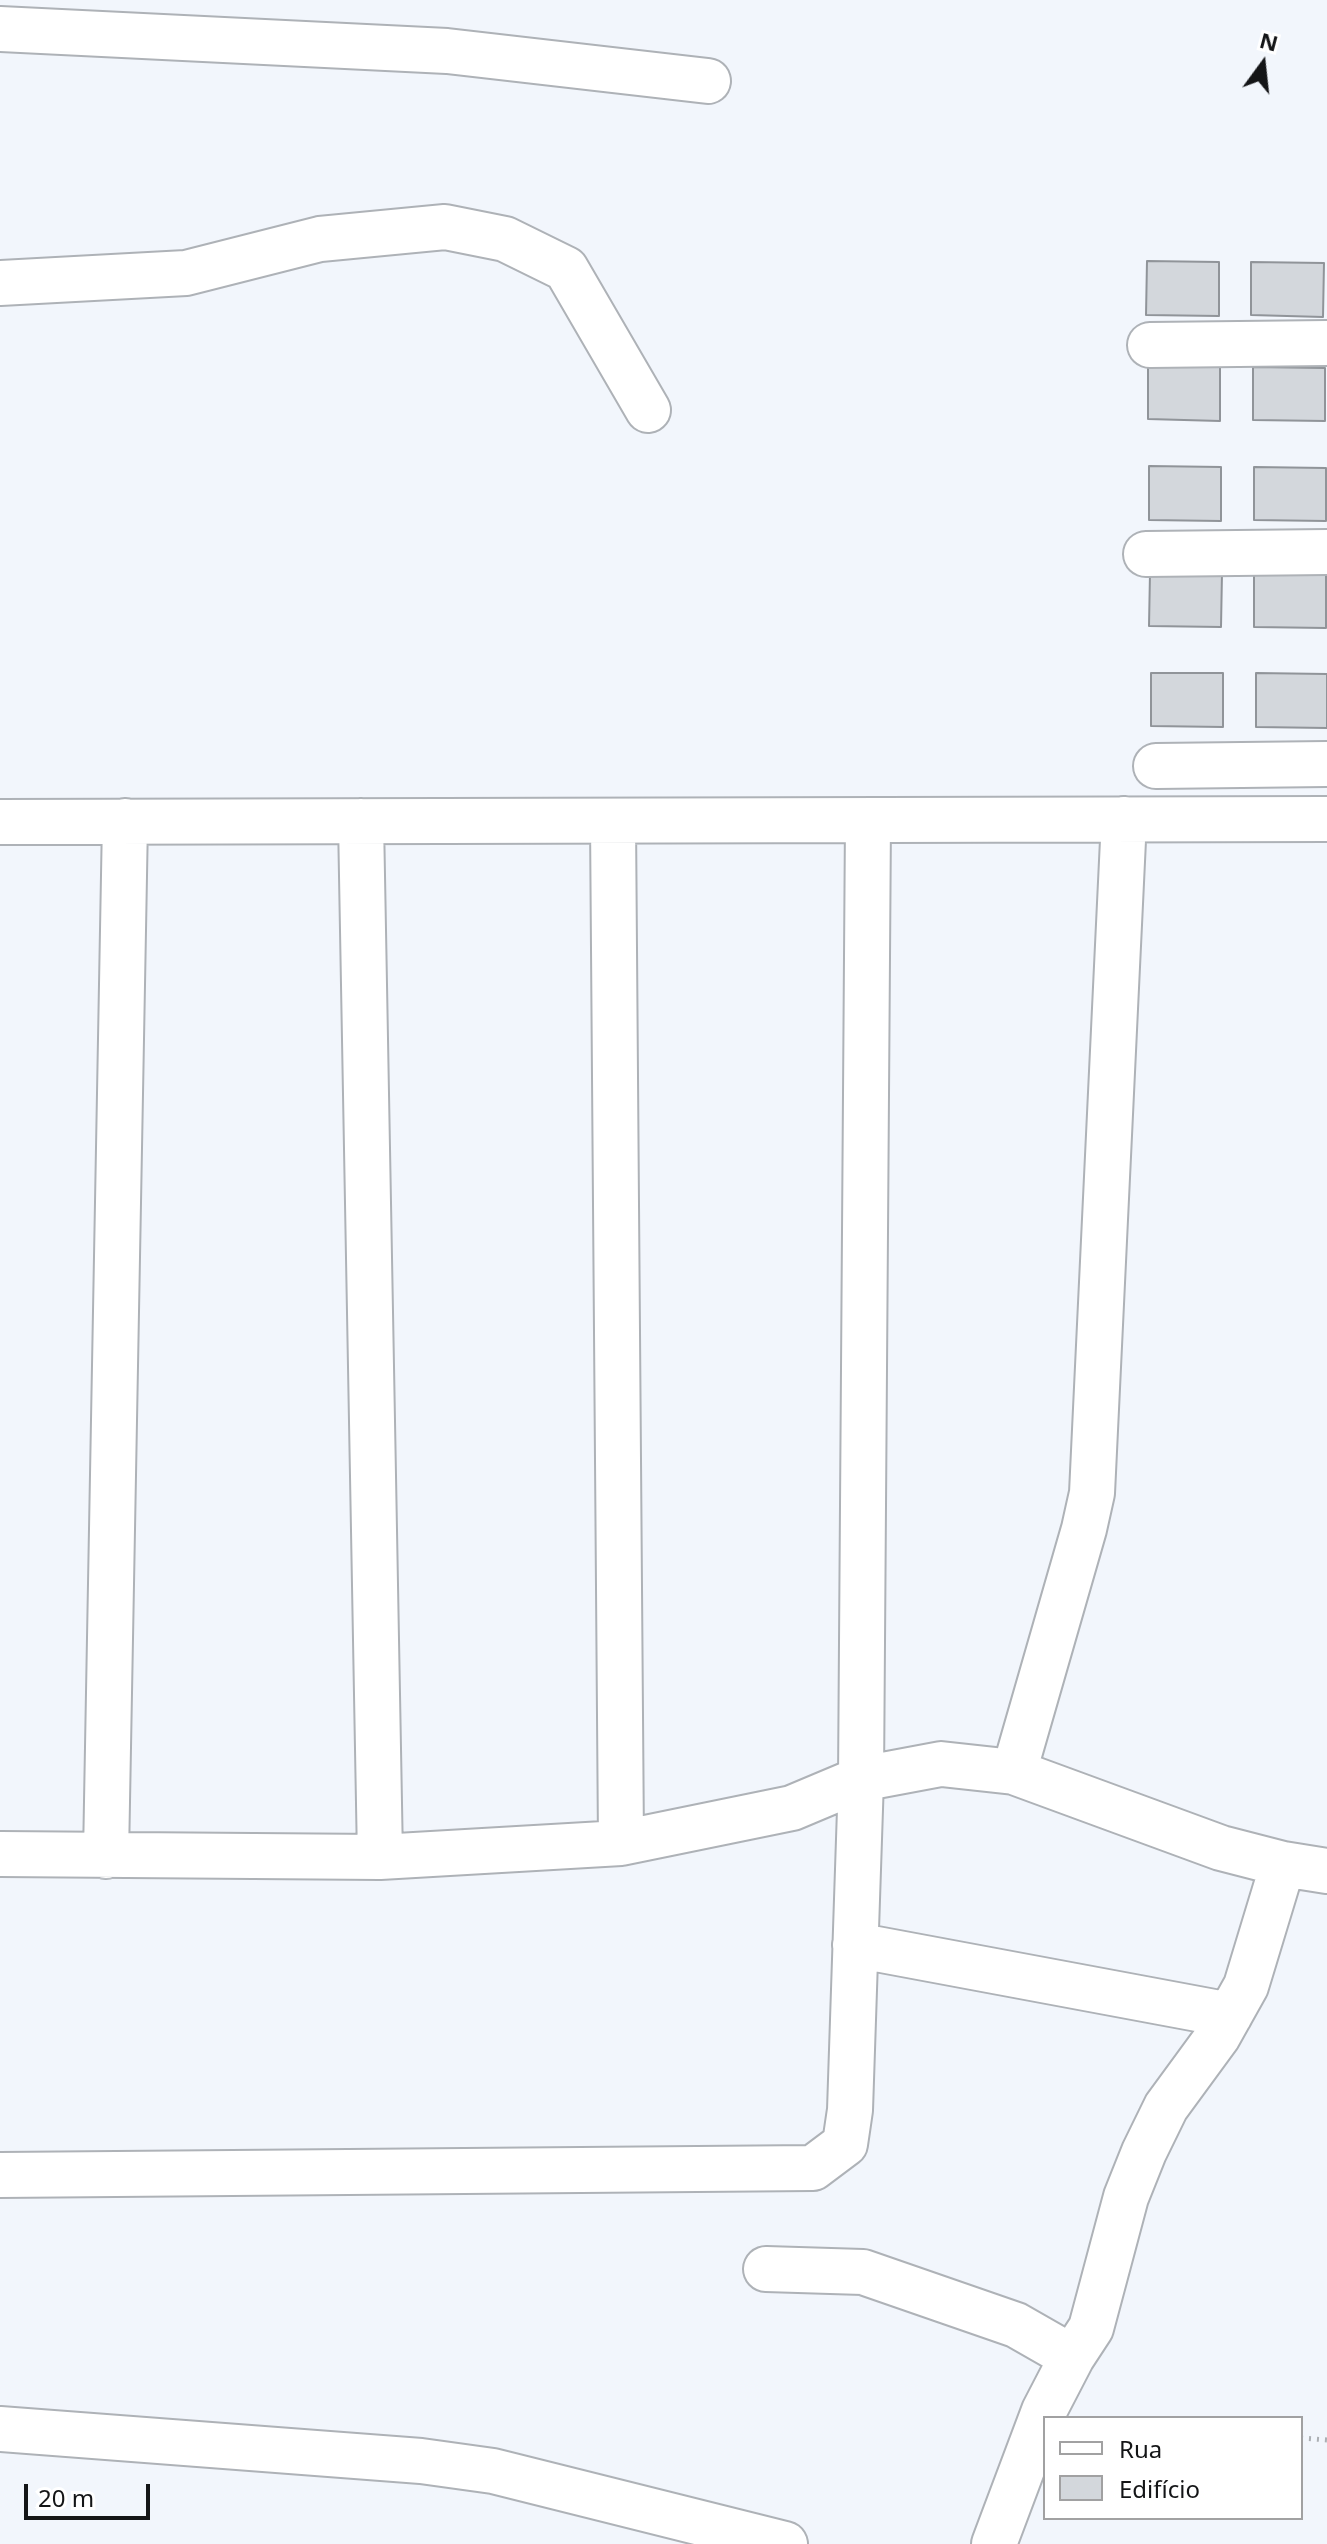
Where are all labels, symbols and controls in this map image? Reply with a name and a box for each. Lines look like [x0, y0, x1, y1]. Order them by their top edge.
north arrow [1223, 24, 1303, 104]
text: N [1257, 24, 1282, 58]
legend [1043, 2416, 1303, 2520]
text: Rua [1119, 2432, 1162, 2465]
scale bar [28, 2468, 154, 2518]
text: Edifício [1119, 2472, 1200, 2505]
text: 20 m [38, 2481, 94, 2514]

